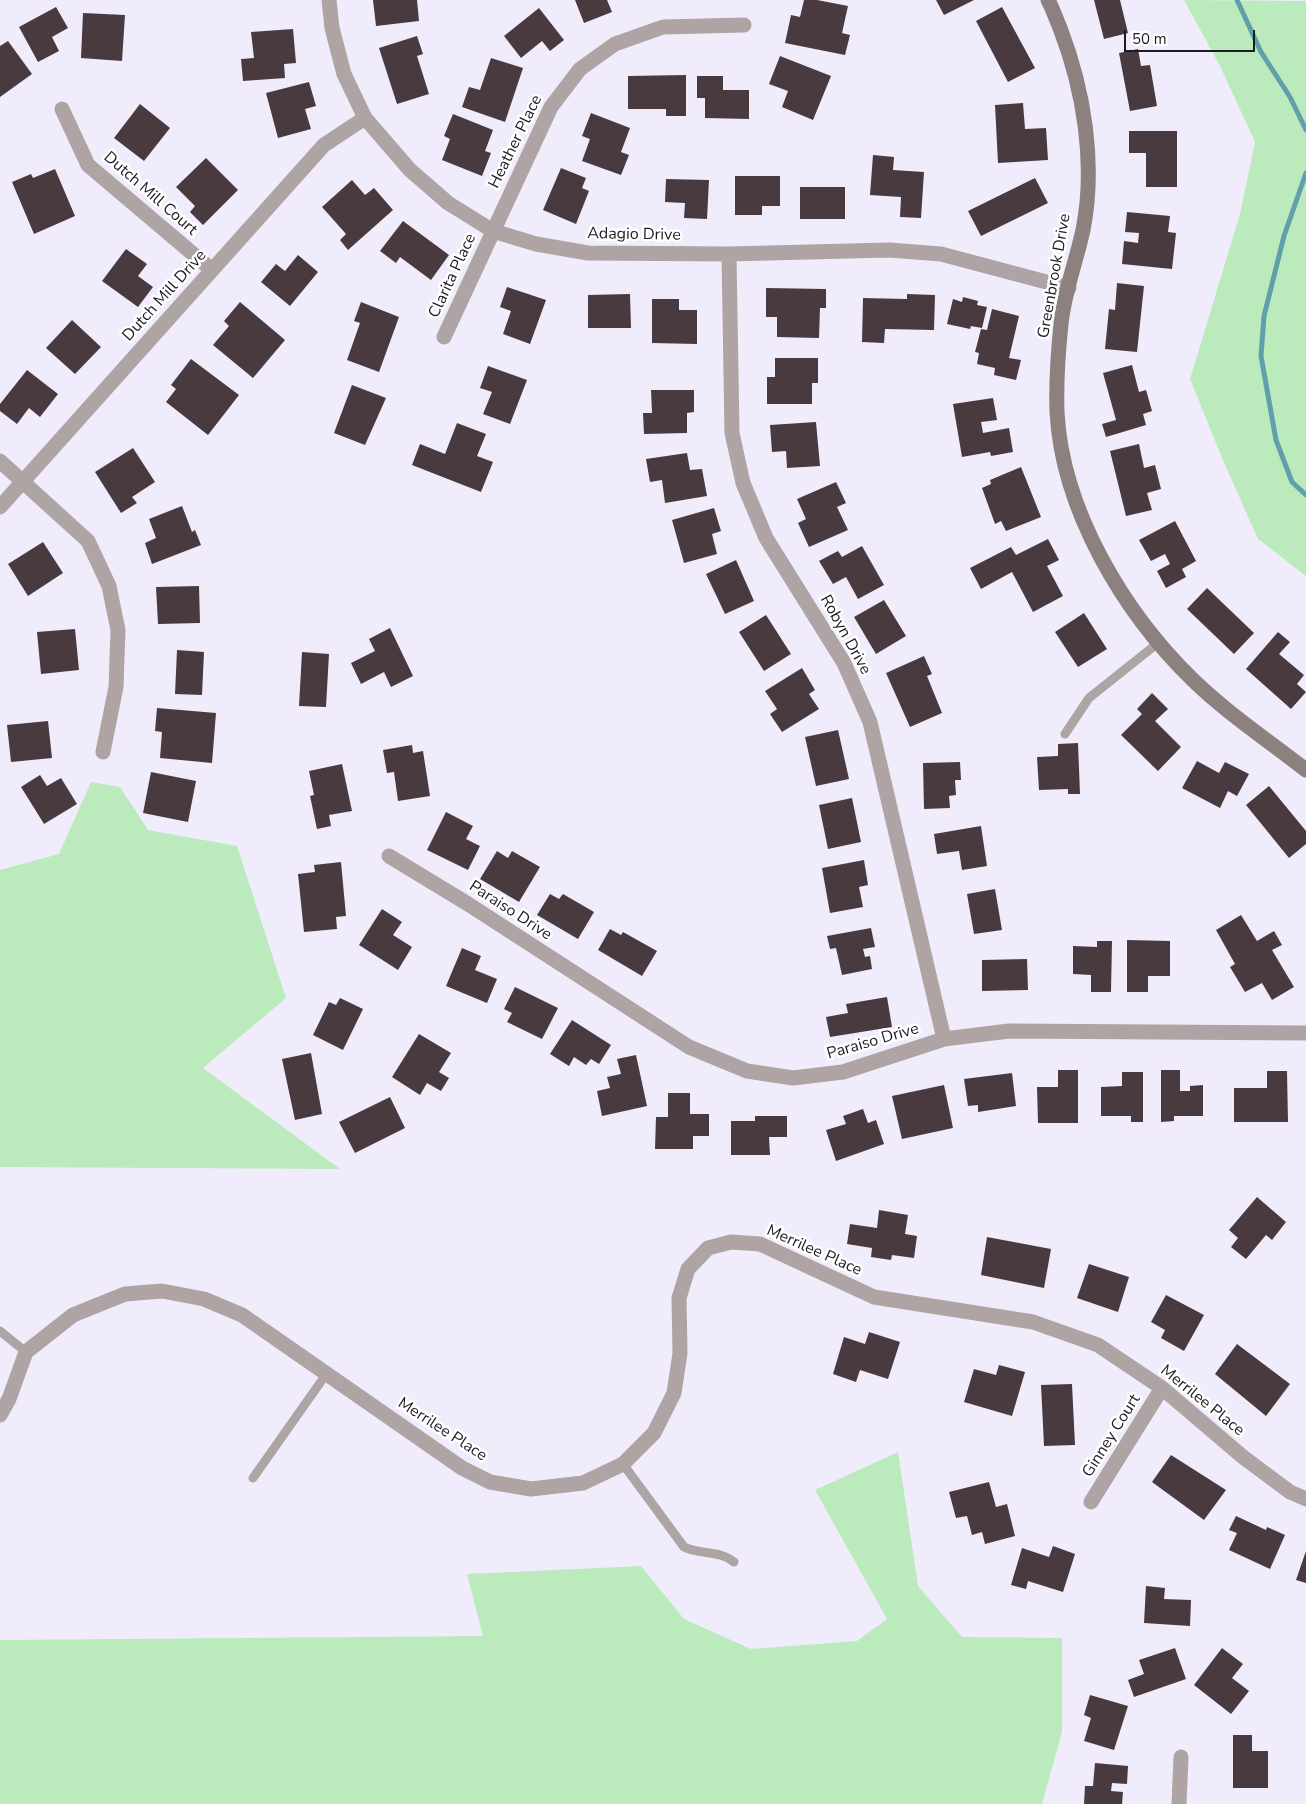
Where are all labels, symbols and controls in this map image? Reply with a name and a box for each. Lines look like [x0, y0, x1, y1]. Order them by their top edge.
scale bar [1126, 20, 1257, 52]
text: 50 m [1132, 29, 1167, 49]
street label: Heather Place [485, 92, 547, 192]
street label: Dutch Mill Court [99, 148, 201, 240]
street label: Greenbrook Drive [1035, 212, 1075, 340]
street label: Adagio Drive [587, 225, 681, 245]
street label: Clarita Place [425, 231, 481, 321]
street label: Dutch Mill Drive [119, 247, 211, 345]
street label: Robyn Drive [815, 592, 875, 678]
street label: Paraiso Drive [465, 877, 555, 945]
street label: Paraiso Drive [825, 1020, 921, 1064]
street label: Merrilee Place [763, 1221, 865, 1281]
street label: Merrilee Place [1156, 1361, 1248, 1441]
street label: Ginney Court [1079, 1391, 1145, 1481]
street label: Merrilee Place [394, 1394, 490, 1466]

